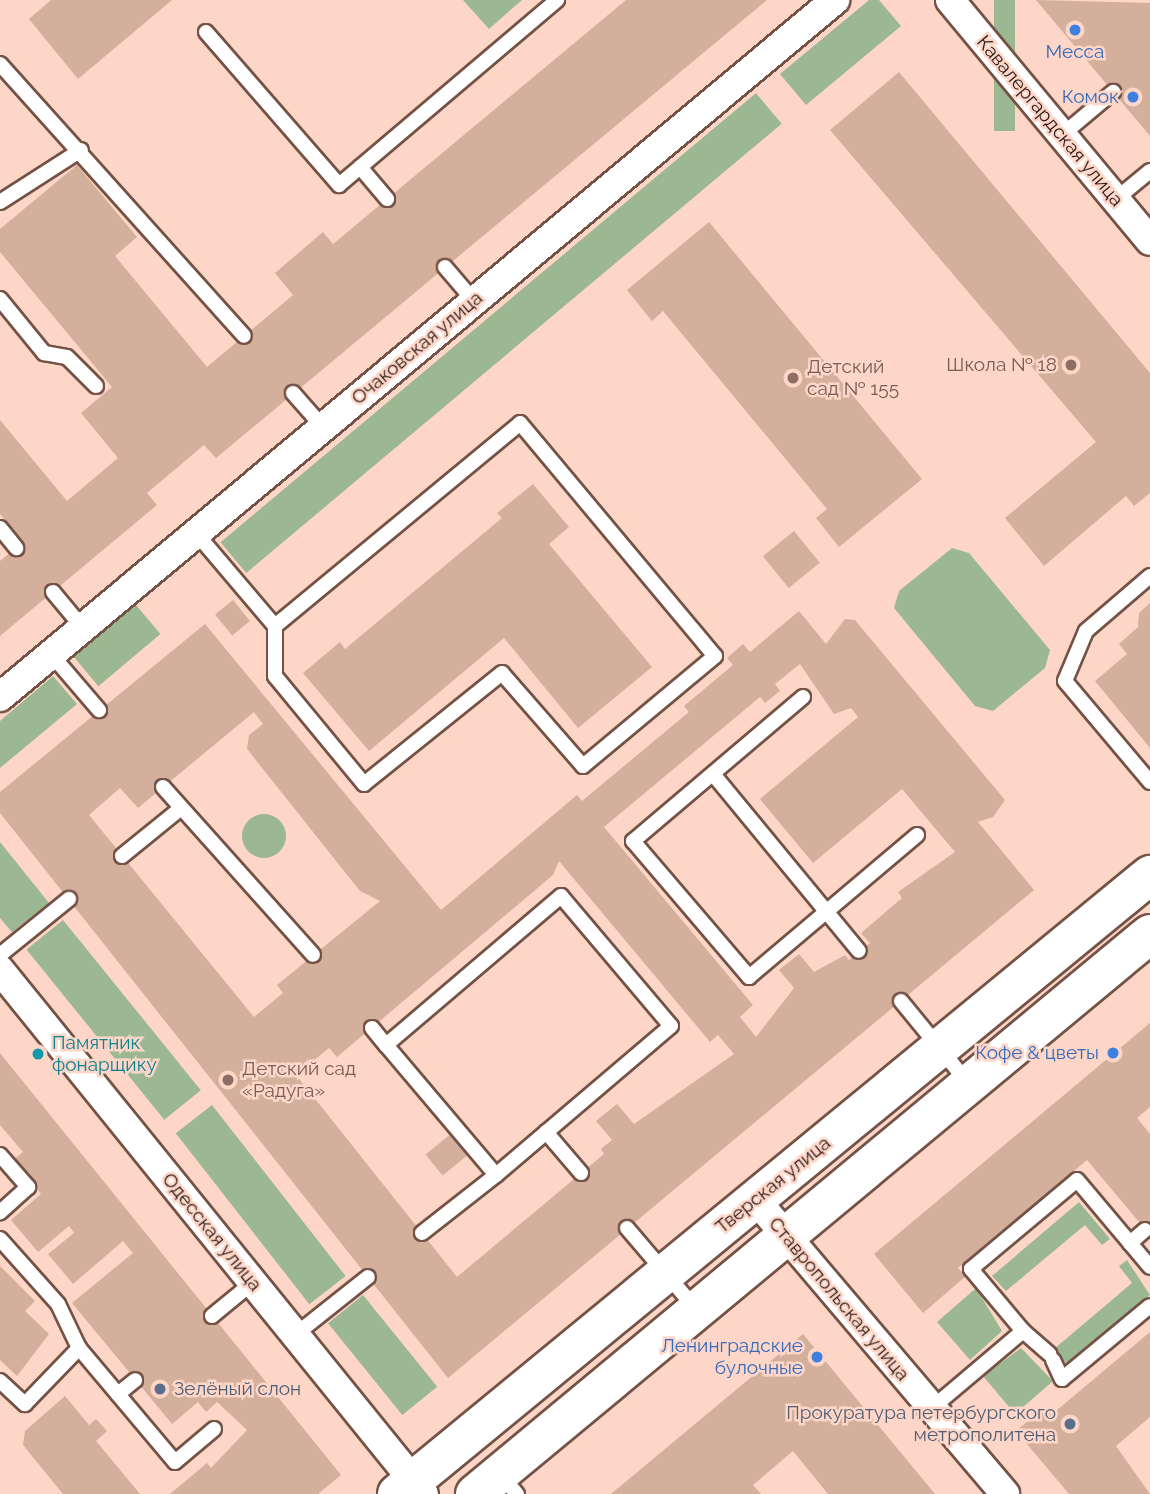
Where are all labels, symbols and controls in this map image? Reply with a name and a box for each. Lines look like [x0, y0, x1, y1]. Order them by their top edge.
marker: Mecca [1067, 22, 1083, 38]
street label: Кавалергардская улица [972, 31, 1128, 211]
place label: Mecca [1046, 41, 1104, 63]
place label: Комок [1062, 86, 1119, 108]
marker: Комок [1125, 89, 1141, 105]
street label: Очаковская улица [347, 286, 487, 410]
place label: Школа № 18 [946, 354, 1057, 376]
place label: Детский сад № 155 [807, 356, 899, 400]
marker: Школа № 18 [1063, 357, 1079, 373]
marker: Детский сад № 155 [785, 370, 801, 386]
place label: Памятник фонарщику [52, 1032, 157, 1076]
place label: Кофе & цветы [975, 1042, 1099, 1064]
marker: Кофе & цветы [1105, 1045, 1121, 1061]
marker: Памятник фонарщику [30, 1046, 46, 1062]
place label: Детский сад «Радуга» [242, 1058, 356, 1102]
marker: Детский сад «Радуга» [220, 1072, 236, 1088]
street label: Тверская улица [711, 1131, 835, 1239]
street label: Одесская улица [157, 1168, 267, 1296]
street label: Ставропольская улица [764, 1212, 914, 1386]
place label: Ленинградские булочные [661, 1335, 803, 1379]
marker: Ленинградские булочные [809, 1349, 825, 1365]
place label: Зелёный слон [174, 1378, 301, 1400]
marker: Зелёный слон [152, 1381, 168, 1397]
place label: Прокуратура петербургского метрополитена [786, 1402, 1056, 1446]
marker: Прокуратура петербургского метрополитена [1062, 1416, 1078, 1432]

